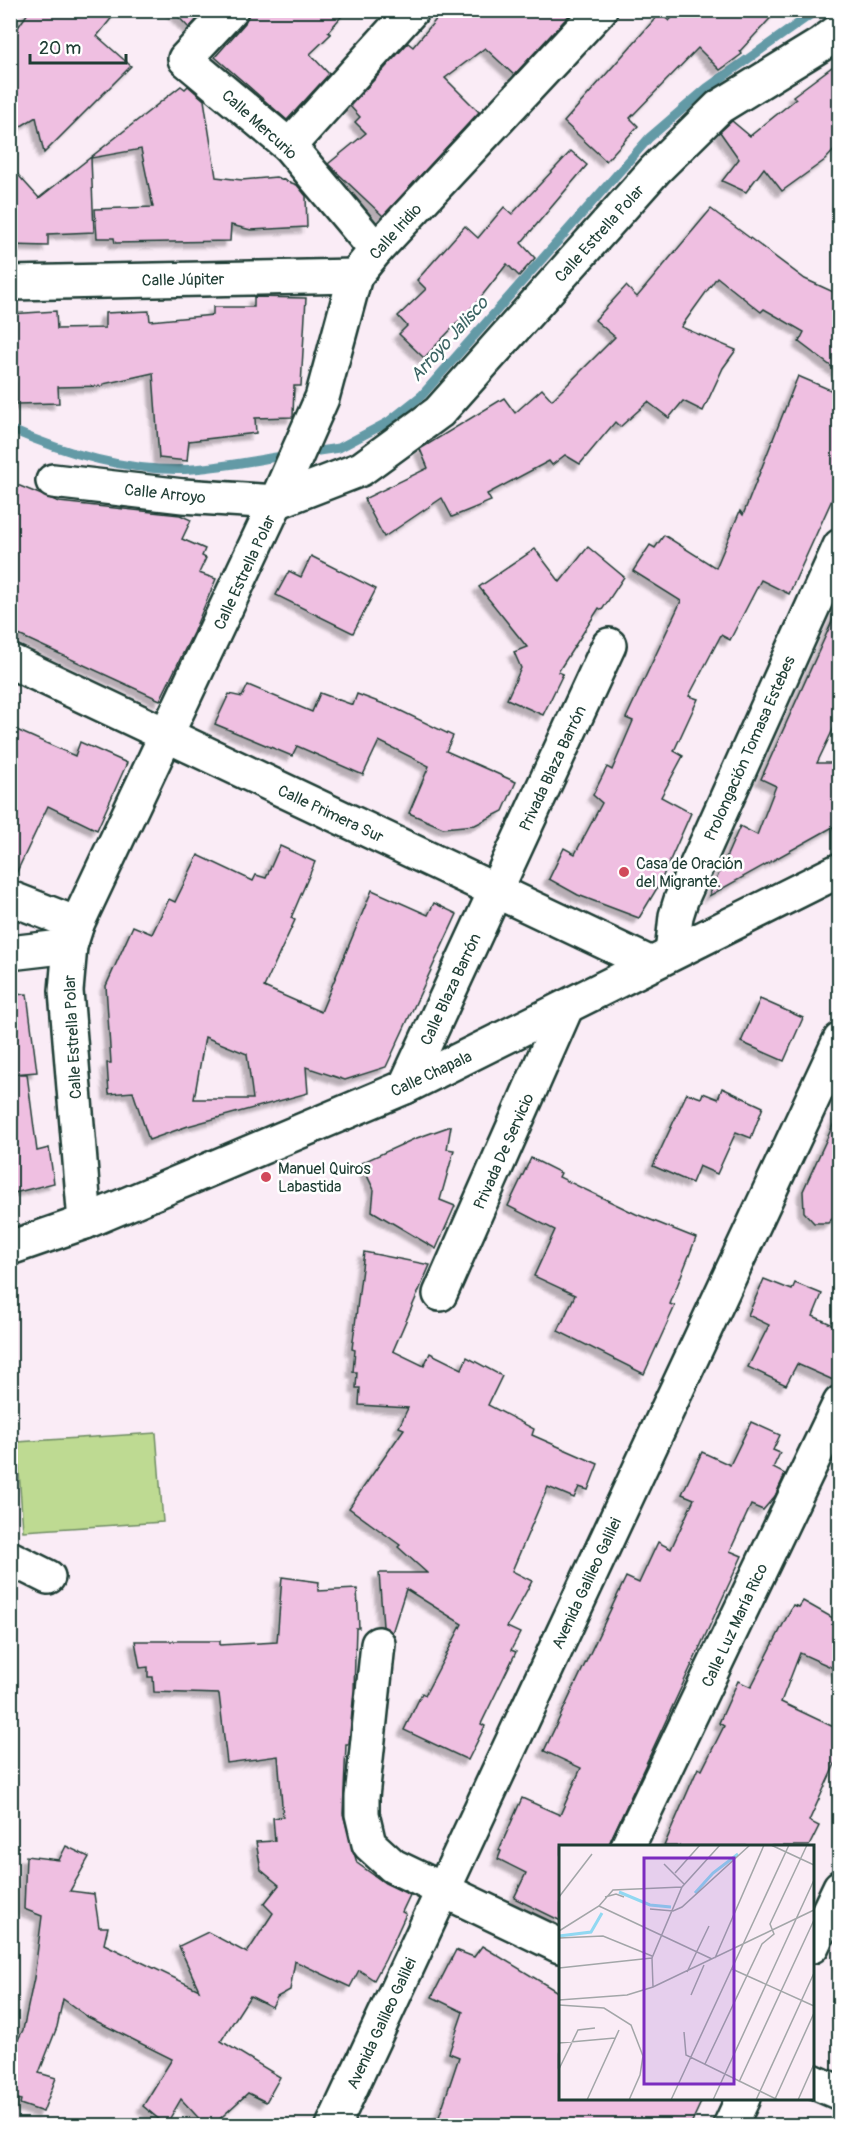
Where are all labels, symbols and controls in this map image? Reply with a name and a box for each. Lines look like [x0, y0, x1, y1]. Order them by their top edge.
scale bar [30, 27, 126, 65]
text: 20 m [39, 37, 81, 60]
street label: Calle Mercurio [217, 86, 302, 164]
street label: Calle Estrella Polar [551, 181, 649, 287]
street label: Calle Iridio [365, 199, 426, 264]
street label: Calle Júpiter [141, 269, 225, 291]
water label: Arroyo Jalisco [405, 291, 494, 387]
street label: Calle Arroyo [123, 480, 207, 508]
street label: Calle Estrella Polar [210, 512, 280, 633]
street label: Prolongación Tomasa Estebes [700, 653, 800, 844]
street label: Privada Blaza Barrón [515, 702, 591, 834]
street label: Calle Primera Sur [274, 781, 387, 847]
place label: Casa de Oración del Migrante. [636, 854, 743, 892]
marker: Casa de Oración del Migrante. [617, 865, 631, 879]
street label: Calle Blaza Barrón [416, 930, 486, 1049]
street label: Calle Estrella Polar [60, 974, 86, 1100]
street label: Calle Chapala [388, 1046, 475, 1101]
street label: Privada De Servicio [469, 1090, 539, 1213]
place label: Manuel Quiros Labastida [278, 1159, 371, 1197]
marker: Manuel Quiros Labastida [259, 1170, 273, 1184]
street label: Avenida Galileo Galilei [548, 1514, 626, 1652]
street label: Calle Luz María Rico [698, 1560, 772, 1690]
inset map [559, 1845, 814, 2100]
street label: Avenida Galileo Galilei [343, 1954, 421, 2092]

